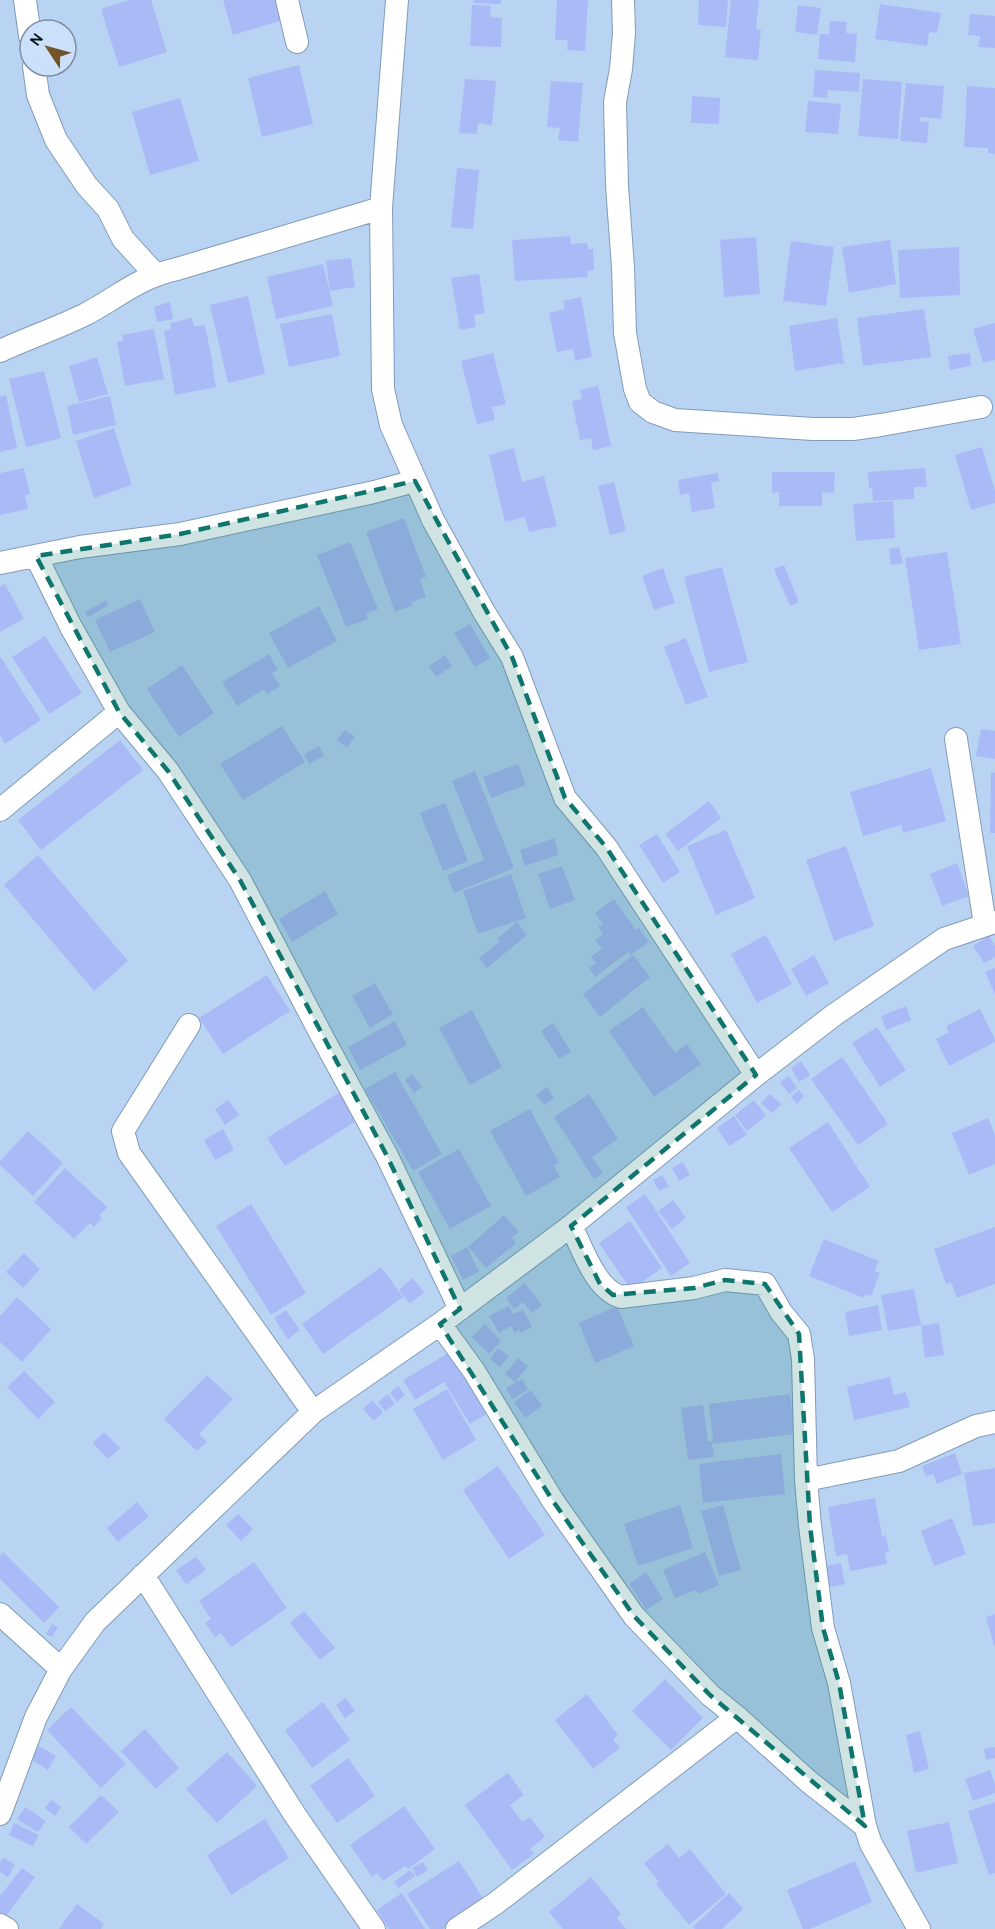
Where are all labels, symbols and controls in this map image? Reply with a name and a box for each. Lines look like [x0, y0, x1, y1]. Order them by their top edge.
north arrow [18, 18, 78, 78]
text: N [25, 29, 47, 50]

